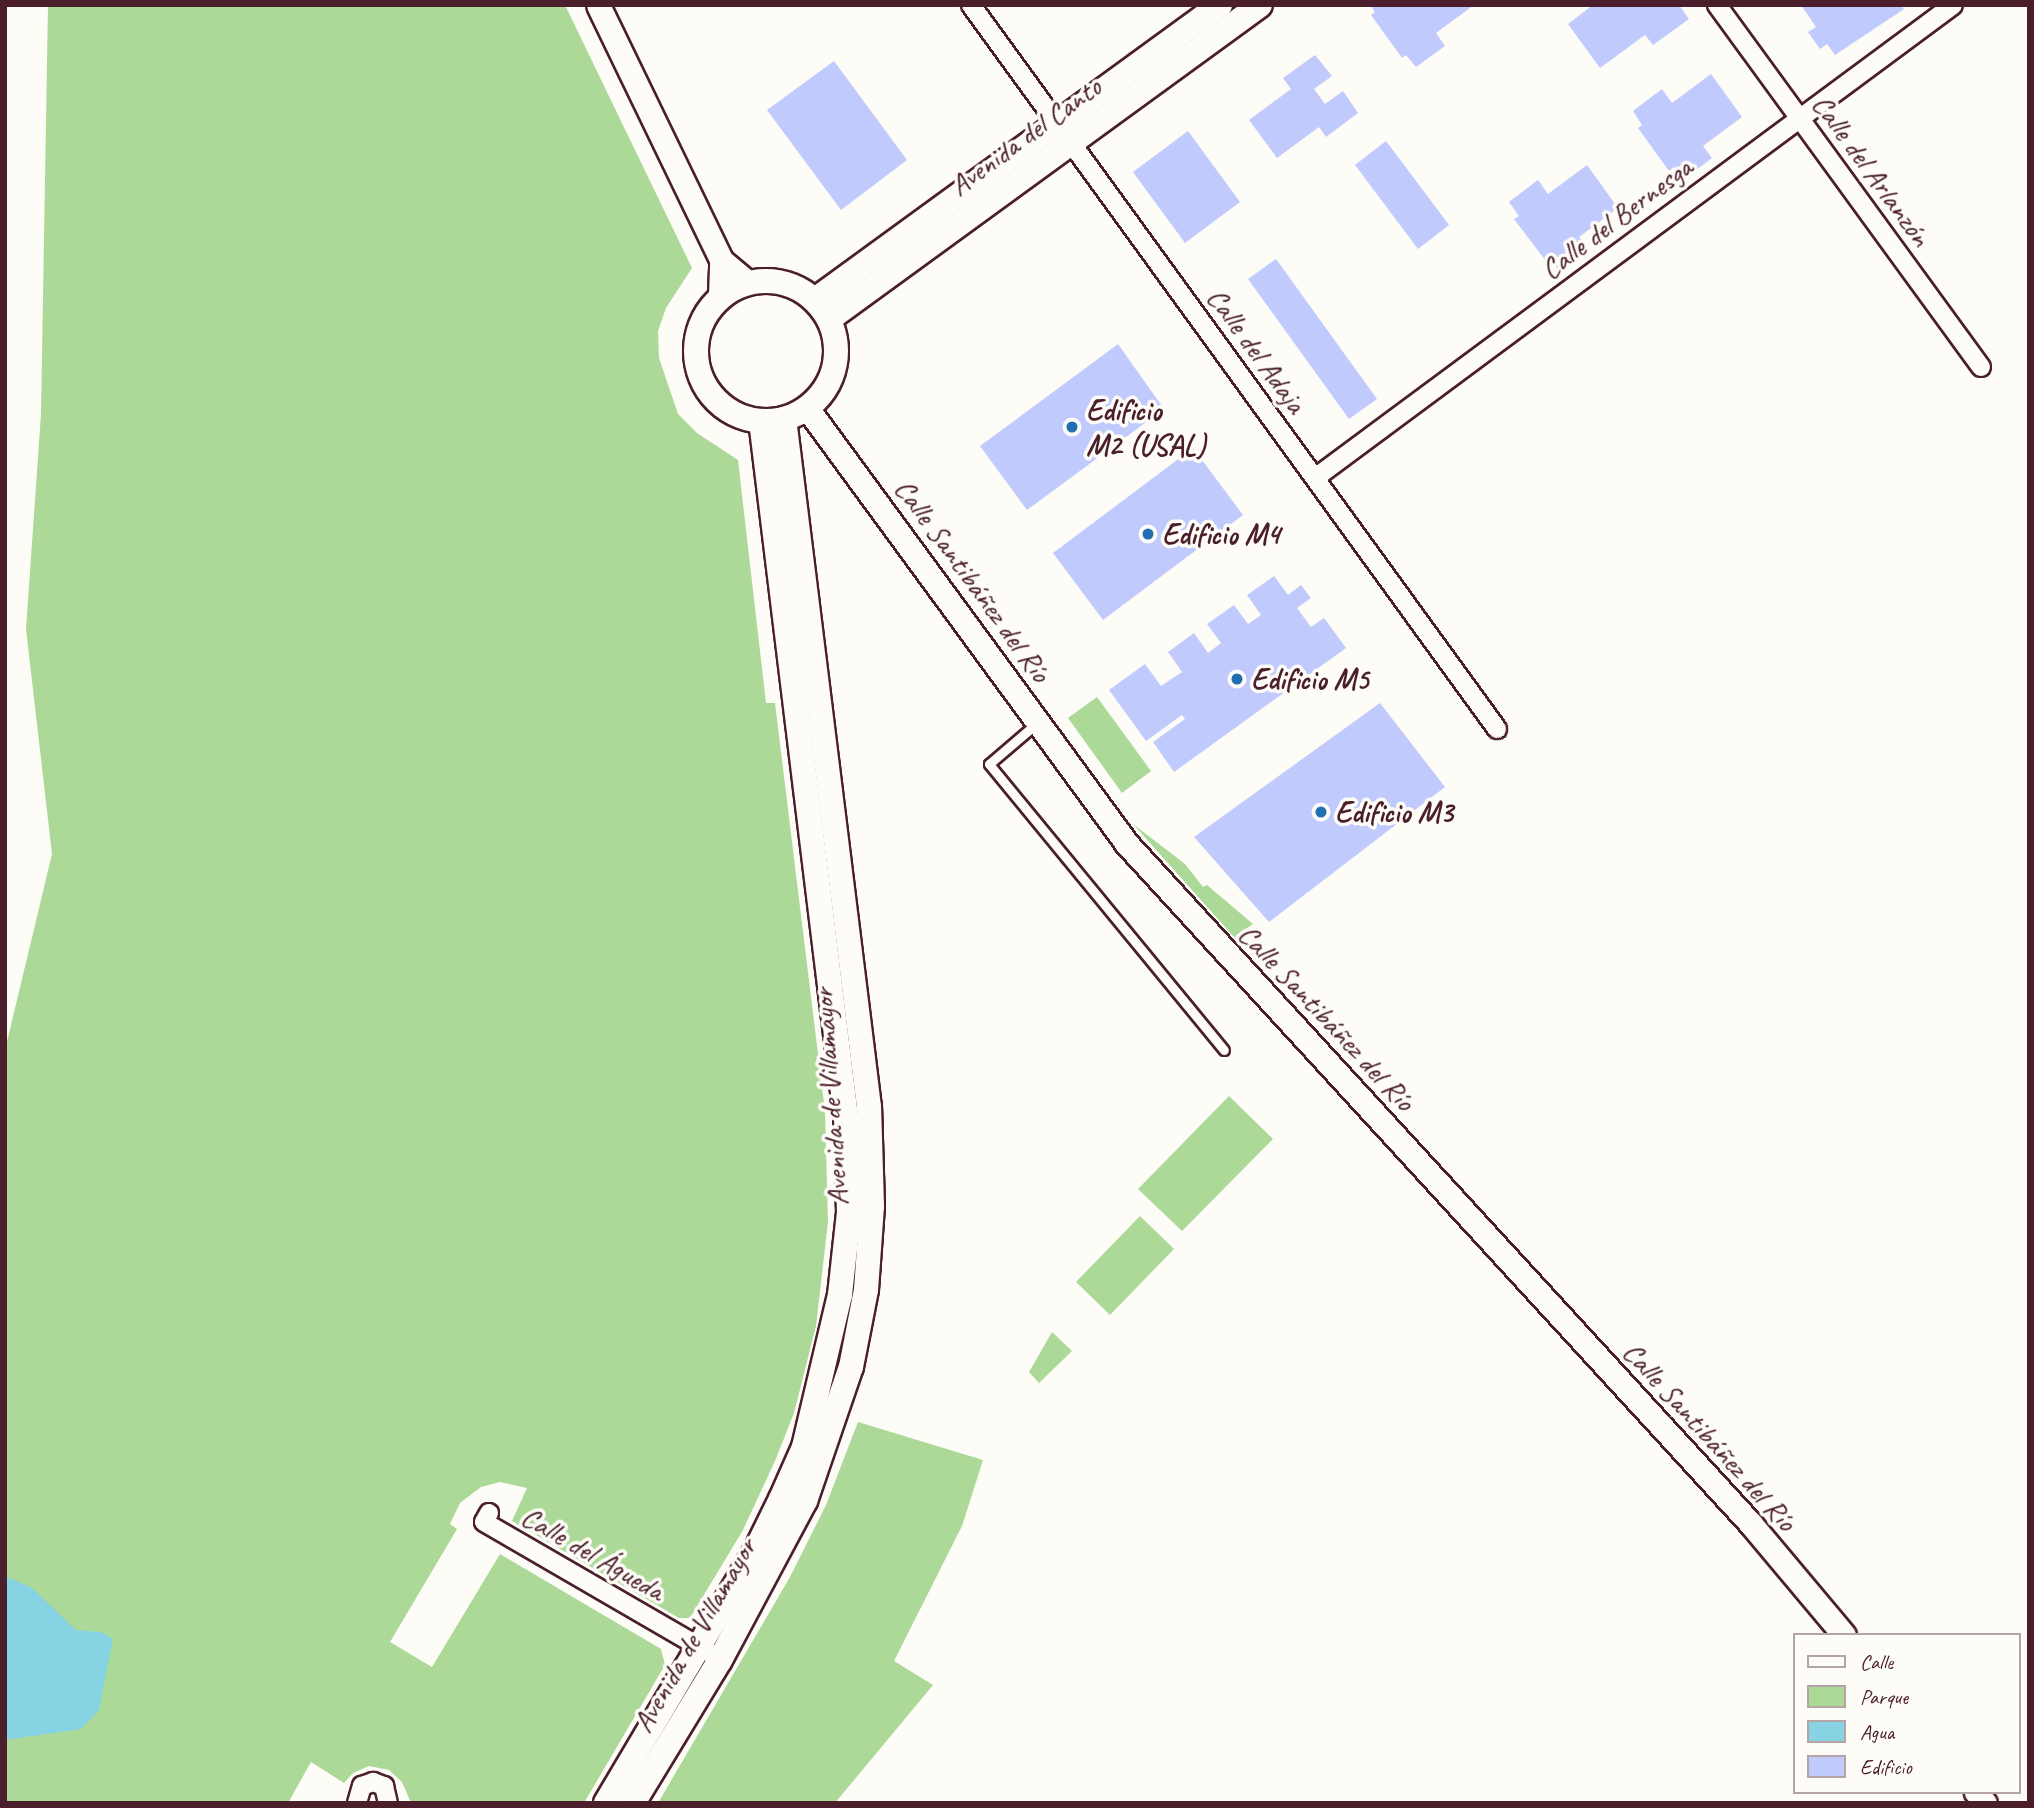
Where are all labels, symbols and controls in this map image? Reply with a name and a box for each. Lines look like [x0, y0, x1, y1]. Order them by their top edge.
street label: Avenida del Canto [942, 68, 1108, 204]
street label: Calle del Arlanzón [1805, 87, 1939, 253]
street label: Calle del Bernesga [1533, 149, 1699, 287]
street label: Calle del Adaja [1199, 280, 1315, 420]
place label: Edificio M2 (USAL) [1086, 392, 1206, 462]
marker: Edificio M2 (USAL) [1064, 419, 1080, 435]
street label: Calle Santibáñez del Río [887, 471, 1059, 689]
place label: Edificio M4 [1162, 516, 1280, 552]
marker: Edificio M4 [1140, 526, 1156, 542]
place label: Edificio M5 [1251, 661, 1368, 697]
marker: Edificio M5 [1229, 671, 1245, 687]
place label: Edificio M3 [1335, 794, 1453, 830]
marker: Edificio M3 [1313, 804, 1329, 820]
street label: Calle Santibáñez del Río [1231, 916, 1423, 1118]
street label: Avenida de Villamayor [804, 987, 856, 1207]
street label: Calle Santibáñez del Río [1615, 1334, 1805, 1538]
street label: Calle del Águeda [515, 1498, 671, 1608]
street label: Avenida de Villamayor [624, 1532, 764, 1738]
legend [1792, 1633, 2020, 1794]
text: Calle [1860, 1649, 1893, 1675]
text: Parque [1860, 1684, 1908, 1710]
text: Agua [1860, 1719, 1894, 1745]
text: Edificio [1860, 1754, 1912, 1780]

